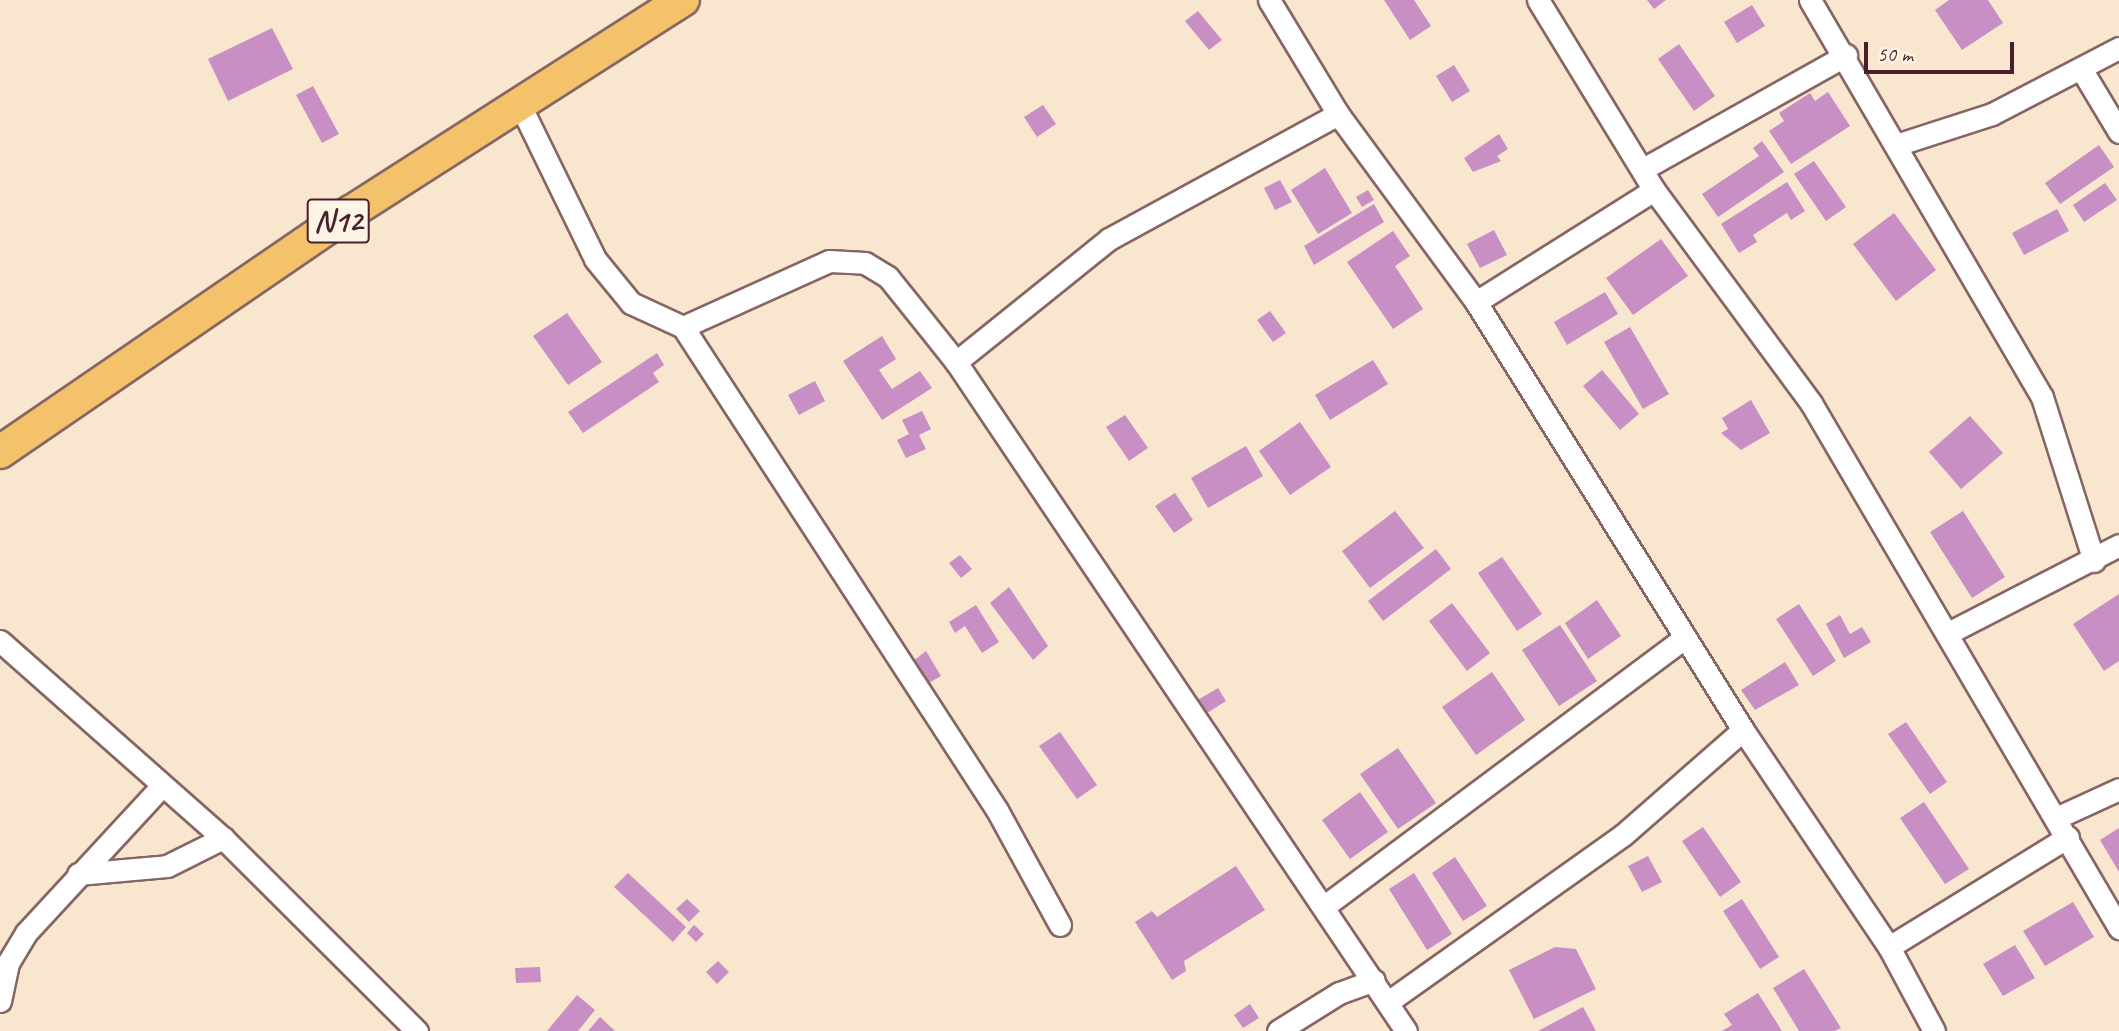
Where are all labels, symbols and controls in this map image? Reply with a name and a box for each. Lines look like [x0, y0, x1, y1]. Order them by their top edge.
scale bar [1867, 28, 2018, 72]
text: 50 m [1877, 41, 1913, 67]
road number: N12 [306, 192, 370, 250]

